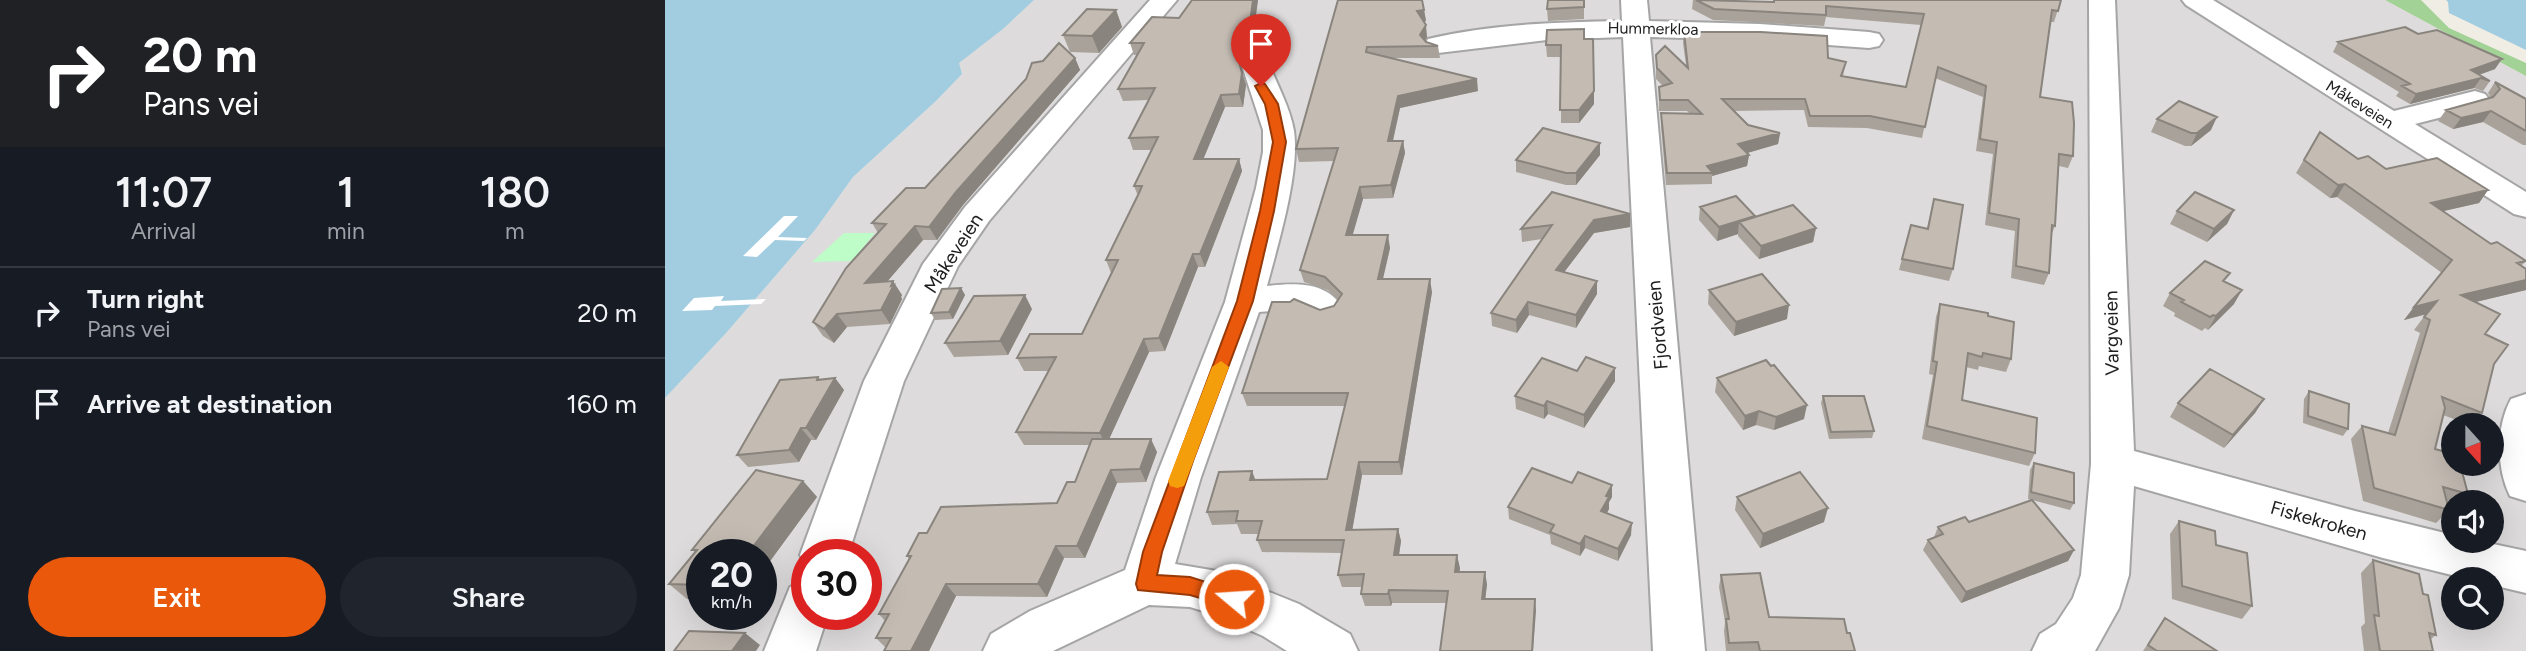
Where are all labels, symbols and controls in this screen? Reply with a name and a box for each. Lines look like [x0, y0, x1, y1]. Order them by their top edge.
pin [1231, 14, 1291, 86]
street label: Hummerkloa [1607, 18, 1699, 39]
text: 20 m [143, 25, 258, 84]
icon: arrive [1242, 25, 1280, 63]
icon: right [28, 28, 119, 119]
street label: Måkeveien [2322, 76, 2397, 133]
text: Pans vei [143, 85, 259, 123]
text: 11:07 [115, 167, 212, 218]
text: 1 [337, 167, 355, 218]
text: 180 [480, 167, 550, 218]
street label: Måkeveien [919, 209, 988, 297]
text: Arrival [131, 217, 196, 245]
text: min [327, 217, 365, 245]
text: m [505, 217, 525, 245]
street label: Fjordveien [1642, 279, 1673, 370]
text: Turn right [87, 283, 204, 315]
street label: Vargveien [2099, 290, 2124, 376]
icon: right [28, 294, 66, 332]
text: 20 m [577, 297, 637, 329]
text: Pans vei [87, 315, 171, 343]
icon: arrive [28, 385, 66, 423]
text: Arrive at destination [87, 388, 332, 420]
text: 160 m [566, 388, 637, 420]
north arrow [2441, 413, 2504, 476]
map controls [2441, 413, 2504, 630]
button: sound [2441, 490, 2504, 553]
street label: Fiskekroken [2268, 496, 2370, 545]
speed limit sign: 30 [791, 539, 882, 630]
text: 20 [710, 554, 753, 596]
button: Exit [28, 557, 326, 637]
button: Share [340, 557, 637, 637]
position arrow [1197, 562, 1271, 636]
button: search [2441, 567, 2504, 630]
text: km/h [711, 591, 752, 613]

